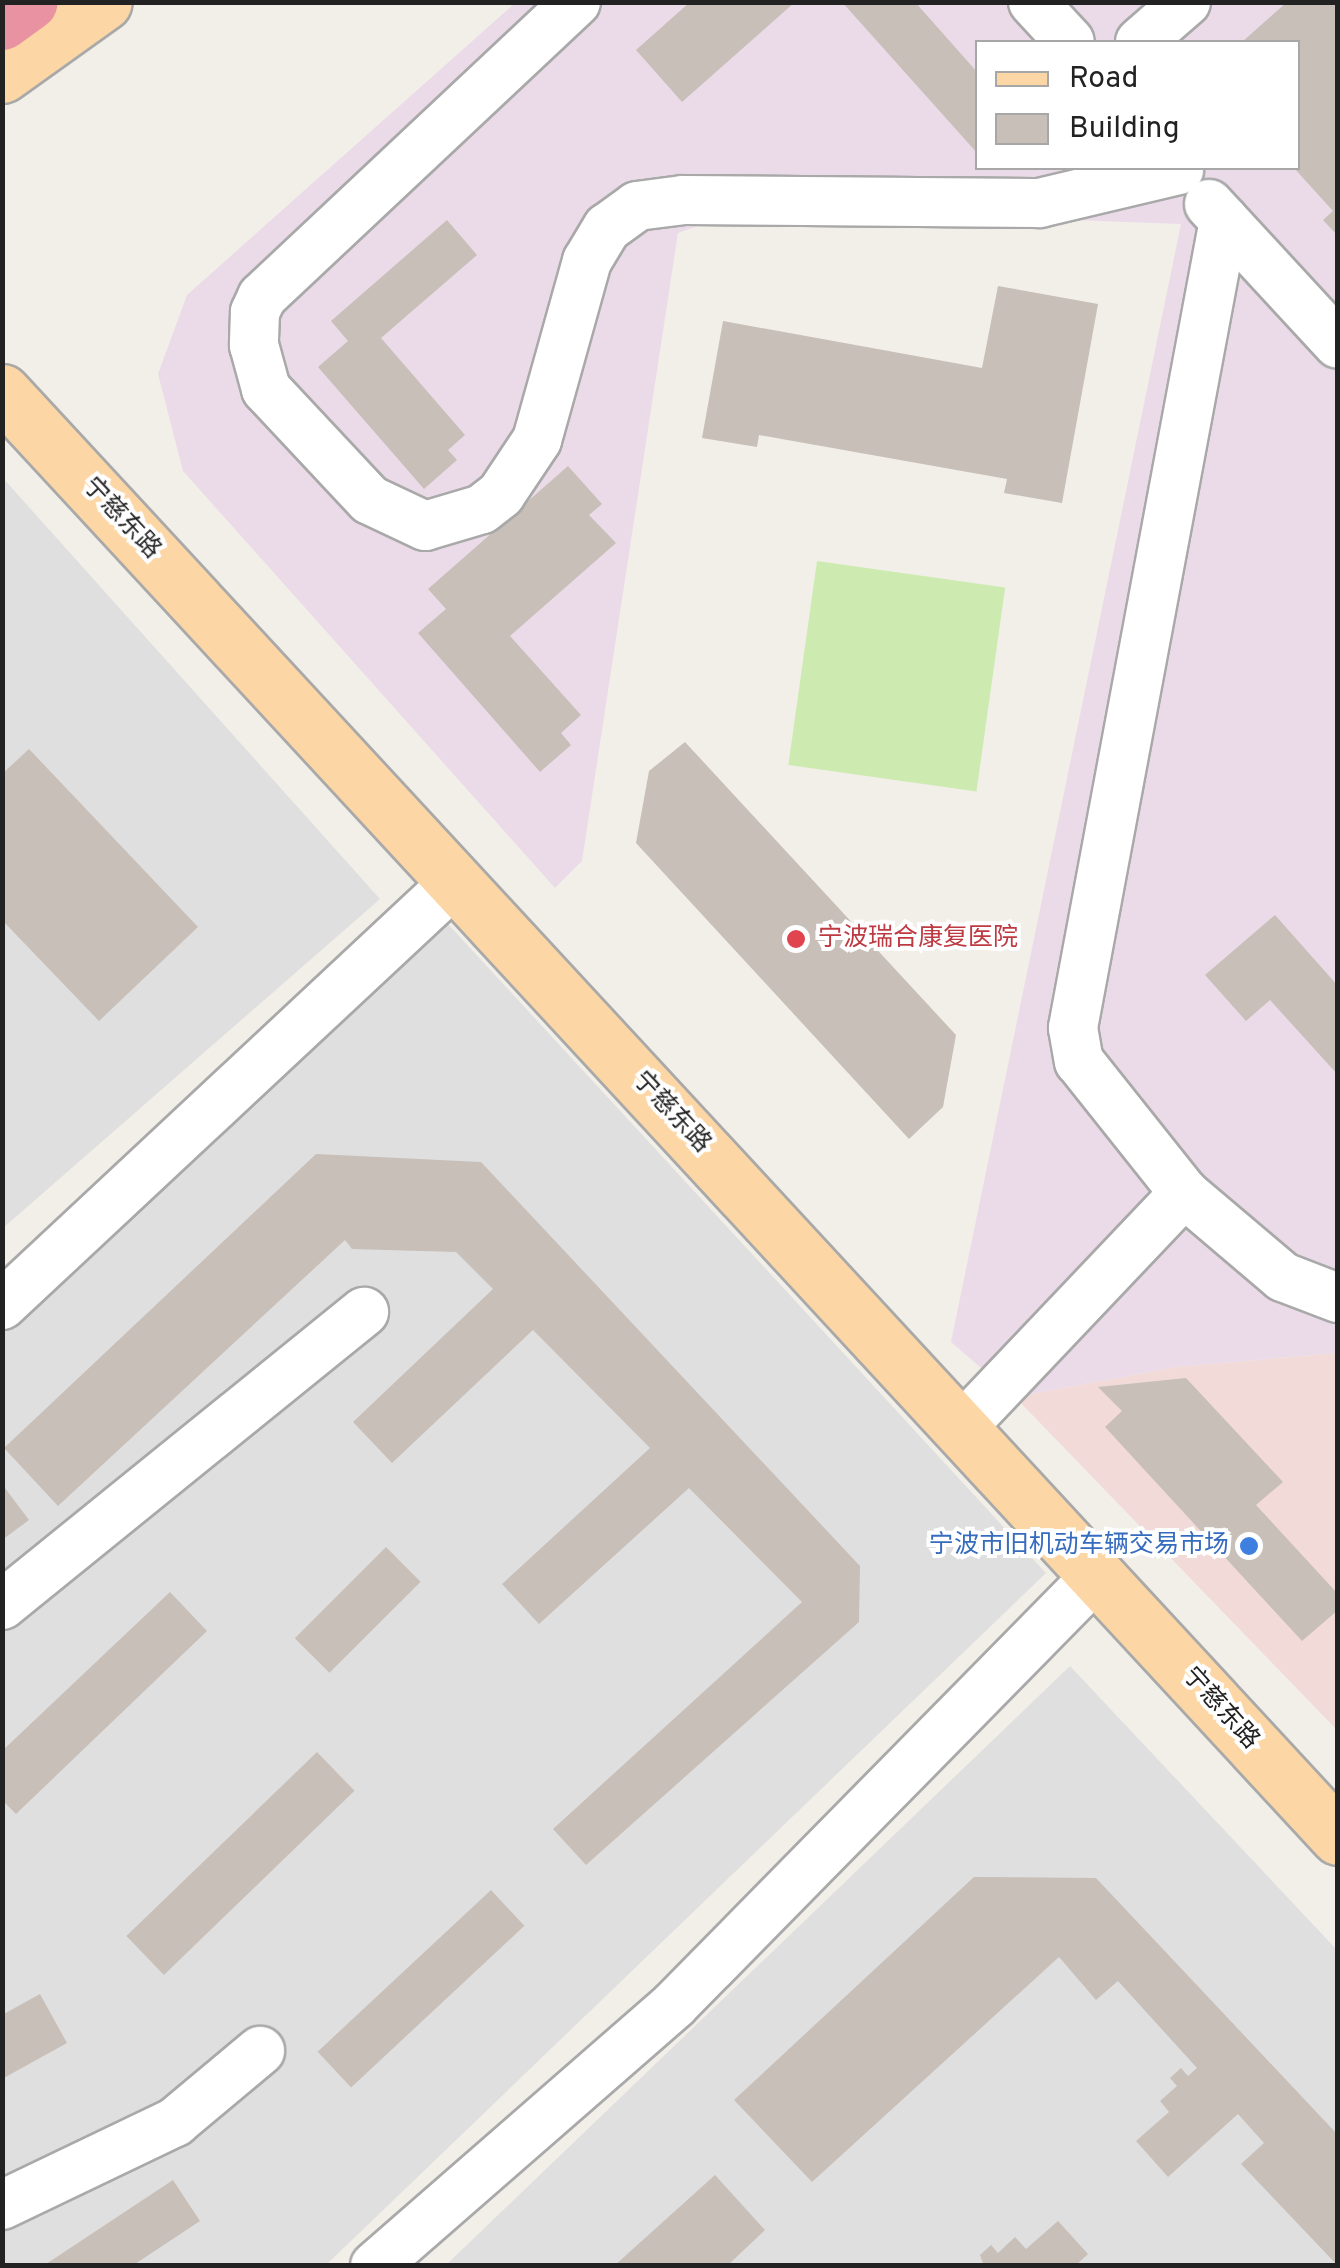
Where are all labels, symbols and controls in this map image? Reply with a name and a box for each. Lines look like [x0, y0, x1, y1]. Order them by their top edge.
legend [975, 40, 1300, 170]
text: Road [1069, 61, 1138, 98]
text: Building [1069, 111, 1180, 148]
street label: 宁慈东路 [76, 472, 166, 566]
place label: 宁波瑞合康复医院 [818, 924, 1018, 954]
marker: 宁波瑞合康复医院 [783, 926, 809, 952]
street label: 宁慈东路 [626, 1066, 716, 1160]
place label: 宁波市旧机动车辆交易市场 [929, 1531, 1229, 1561]
marker: 宁波市旧机动车辆交易市场 [1238, 1535, 1260, 1557]
street label: 宁慈东路 [1175, 1662, 1265, 1756]

